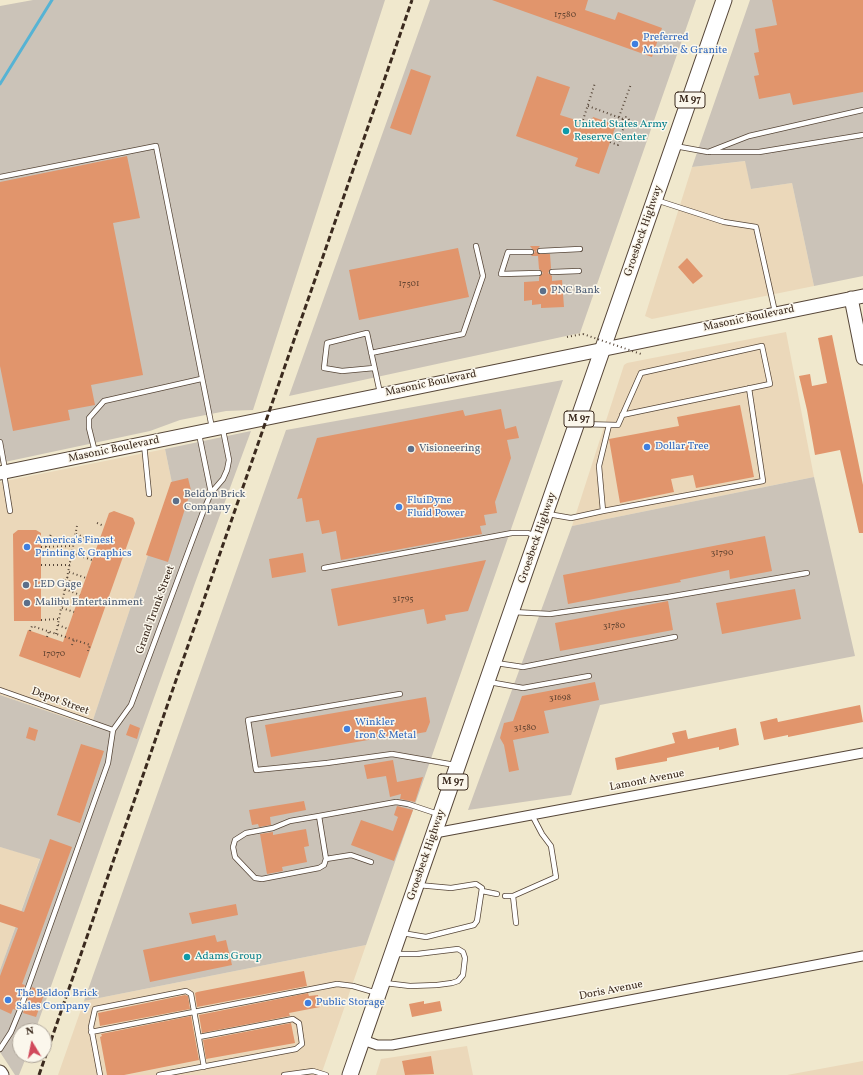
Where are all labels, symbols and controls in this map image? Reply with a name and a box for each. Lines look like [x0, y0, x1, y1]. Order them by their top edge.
house number: 17580 [554, 10, 576, 20]
place label: Preferred Marble & Granite [643, 31, 727, 57]
marker: Preferred Marble & Granite [630, 39, 640, 49]
road number: M 97 [675, 92, 705, 108]
place label: United States Army Reserve Center [574, 118, 667, 144]
marker: United States Army Reserve Center [561, 126, 571, 136]
street label: Groesbeck Highway [622, 184, 666, 278]
house number: 17501 [399, 279, 419, 289]
place label: PNC Bank [551, 284, 600, 298]
marker: PNC Bank [538, 286, 548, 296]
street label: Masonic Boulevard [702, 303, 796, 335]
street label: Masonic Boulevard [384, 368, 478, 400]
road number: M 97 [564, 411, 594, 427]
street label: Masonic Boulevard [67, 434, 161, 466]
place label: Dollar Tree [655, 440, 709, 454]
place label: Visioneering [419, 442, 480, 456]
marker: Dollar Tree [642, 442, 652, 452]
marker: Visioneering [406, 444, 416, 454]
place label: Beldon Brick Company [184, 488, 246, 514]
street label: Groesbeck Highway [516, 491, 560, 585]
place label: FluiDyne Fluid Power [407, 494, 465, 520]
marker: Beldon Brick Company [171, 496, 181, 506]
marker: FluiDyne Fluid Power [394, 502, 404, 512]
place label: America's Finest Printing & Graphics [35, 534, 132, 560]
marker: America's Finest Printing & Graphics [22, 542, 32, 552]
house number: 31790 [711, 548, 733, 558]
street label: Grand Trunk Street [134, 564, 178, 656]
place label: LED Gage [34, 578, 81, 592]
marker: LED Gage [21, 580, 31, 590]
house number: 31795 [392, 594, 414, 604]
place label: Malibu Entertainment [35, 596, 143, 610]
marker: Malibu Entertainment [22, 598, 32, 608]
house number: 31780 [603, 621, 625, 631]
house number: 17070 [43, 649, 65, 659]
street label: Depot Street [29, 685, 91, 719]
house number: 31698 [549, 693, 571, 703]
place label: Winkler Iron & Metal [355, 716, 416, 742]
house number: 31580 [514, 723, 536, 733]
marker: Winkler Iron & Metal [342, 724, 352, 734]
street label: Lamont Avenue [609, 767, 685, 795]
road number: M 97 [438, 774, 468, 790]
street label: Groesbeck Highway [405, 808, 449, 902]
place label: Adams Group [195, 950, 262, 964]
marker: Adams Group [182, 952, 192, 962]
street label: Doris Avenue [578, 978, 644, 1004]
place label: The Beldon Brick Sales Company [16, 987, 98, 1013]
marker: The Beldon Brick Sales Company [3, 995, 13, 1005]
place label: Public Storage [316, 996, 385, 1010]
marker: Public Storage [303, 998, 313, 1008]
north arrow [12, 1023, 52, 1063]
text: N [25, 1024, 35, 1040]

